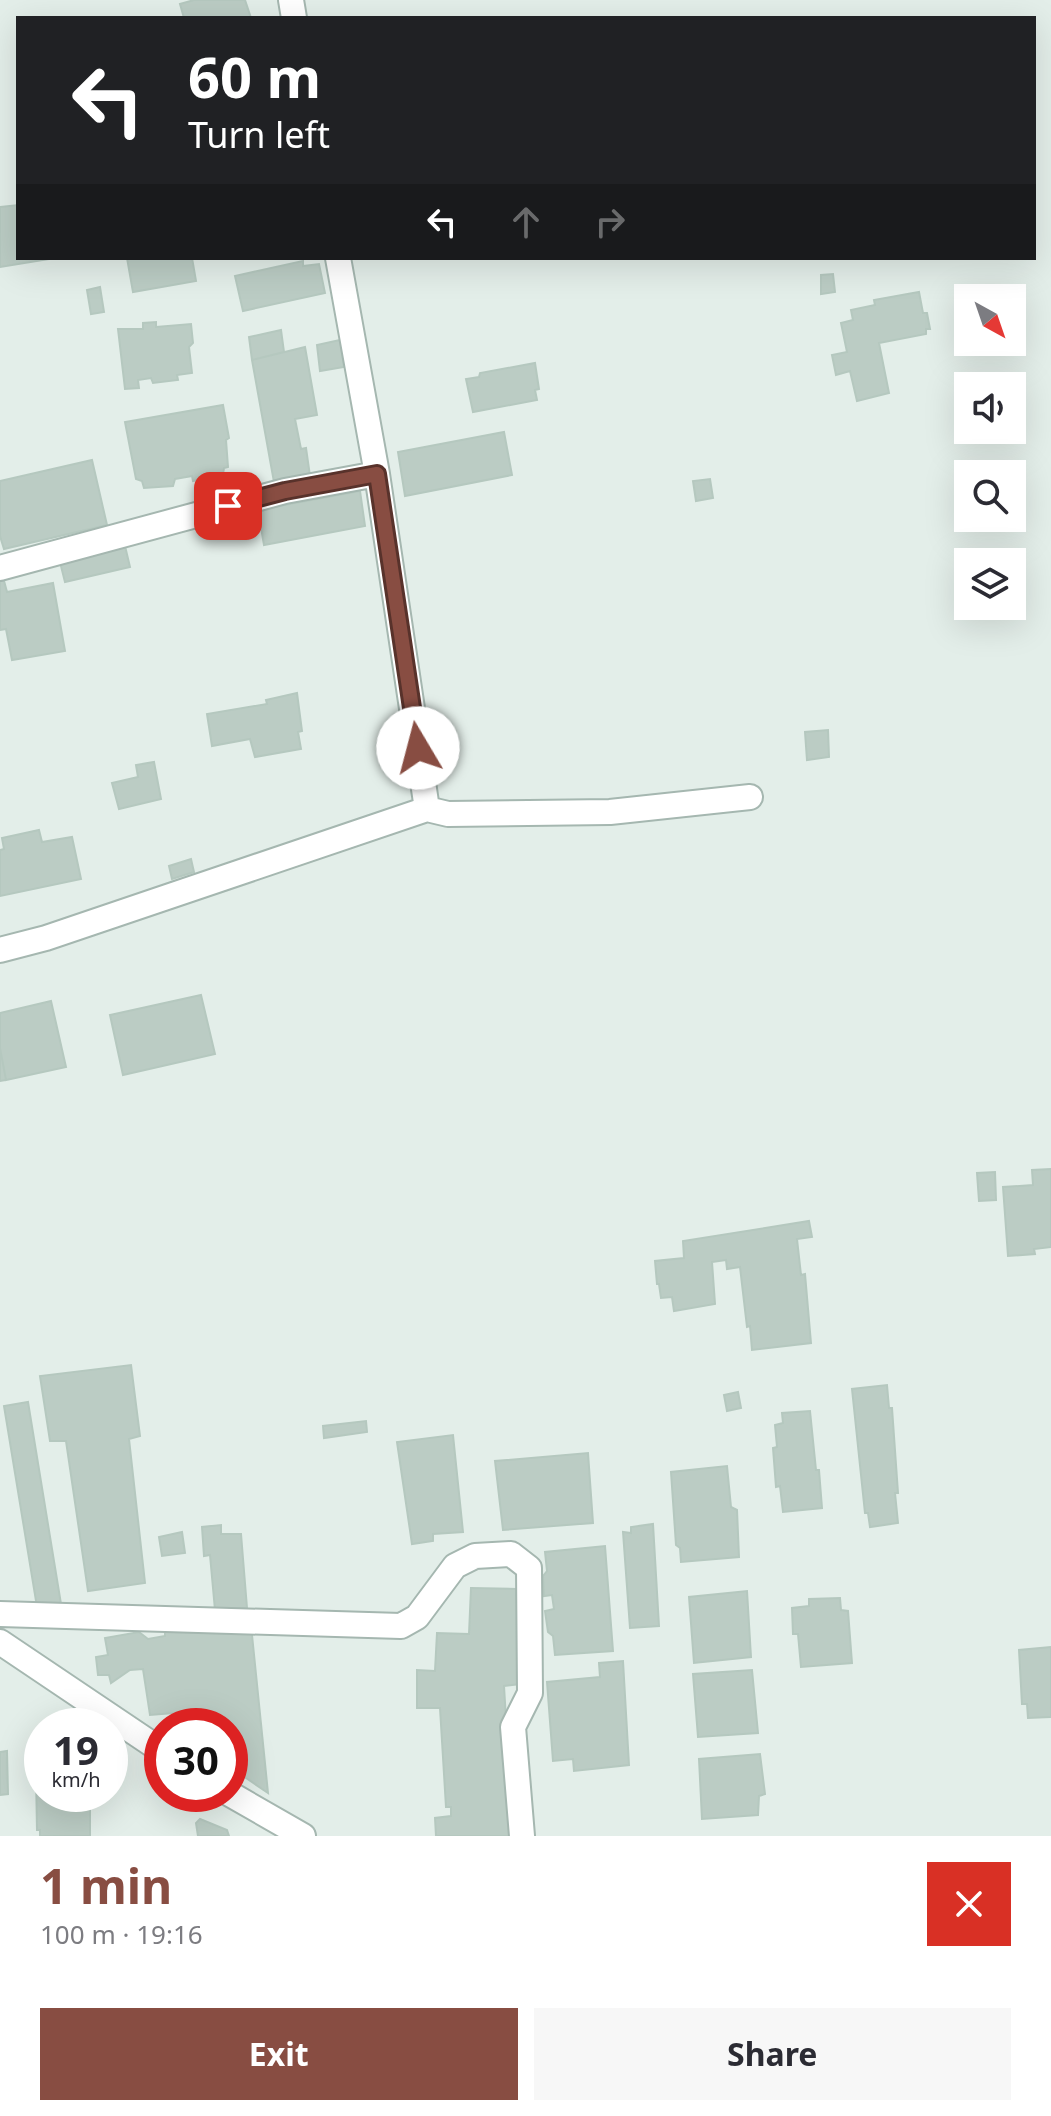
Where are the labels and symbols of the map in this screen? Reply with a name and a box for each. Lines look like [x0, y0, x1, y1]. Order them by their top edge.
north arrow [954, 284, 1026, 356]
pin [194, 472, 262, 540]
position arrow [376, 706, 460, 790]
speed limit sign: 30 [144, 1708, 248, 1812]

